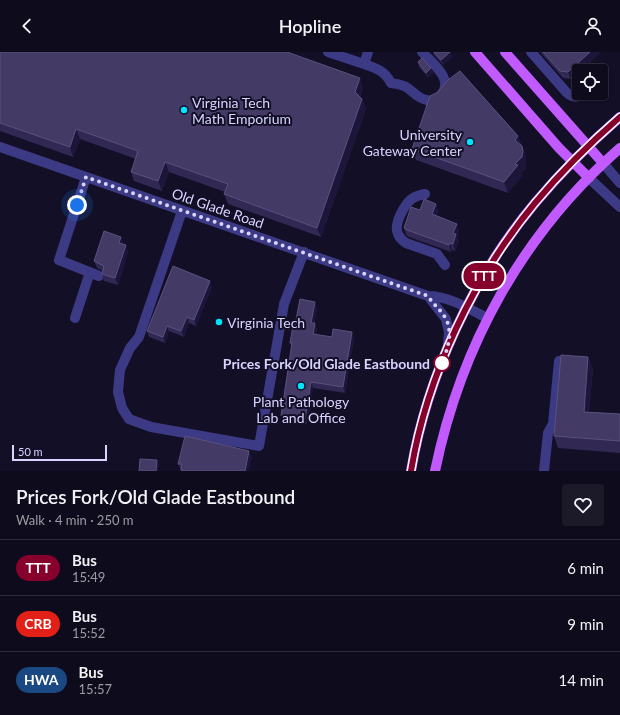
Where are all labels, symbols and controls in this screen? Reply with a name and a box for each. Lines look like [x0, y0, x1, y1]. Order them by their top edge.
icon: back [16, 15, 38, 37]
text: Hopline [279, 15, 341, 37]
icon: person [582, 15, 604, 37]
map controls [572, 64, 608, 100]
button: locate [572, 64, 608, 100]
place label: Virginia Tech Math Emporium [192, 94, 291, 127]
marker: Virginia Tech Math Emporium [179, 105, 189, 115]
place label: University Gateway Center [363, 126, 463, 159]
marker: University Gateway Center [465, 137, 475, 147]
street label: Old Glade Road [170, 184, 266, 232]
your location [67, 195, 87, 215]
line badge: TTT [461, 263, 507, 289]
text: TTT [471, 267, 497, 284]
place label: Virginia Tech [227, 314, 305, 331]
marker: Virginia Tech [214, 317, 224, 327]
marker: Prices Fork/Old Glade Eastbound [433, 354, 451, 372]
place label: Prices Fork/Old Glade Eastbound [223, 355, 430, 372]
marker: Plant Pathology Lab and Office [296, 381, 306, 391]
place label: Plant Pathology Lab and Office [253, 393, 350, 426]
scale bar [12, 443, 107, 462]
text: 50 m [18, 445, 43, 458]
button: heart [562, 484, 604, 526]
text: Prices Fork/Old Glade Eastbound [16, 485, 295, 508]
text: Walk · 4 min · 250 m [16, 512, 134, 528]
text: Bus [72, 551, 97, 569]
text: TTT [25, 559, 51, 576]
text: 6 min [567, 559, 604, 577]
text: 15:49 [72, 569, 105, 585]
text: Bus [72, 607, 97, 625]
text: CRB [24, 615, 52, 632]
text: 9 min [567, 615, 604, 633]
text: 15:52 [72, 625, 105, 641]
text: Bus [79, 663, 103, 681]
text: HWA [24, 671, 59, 688]
text: 14 min [558, 671, 604, 689]
text: 15:57 [79, 681, 112, 697]

